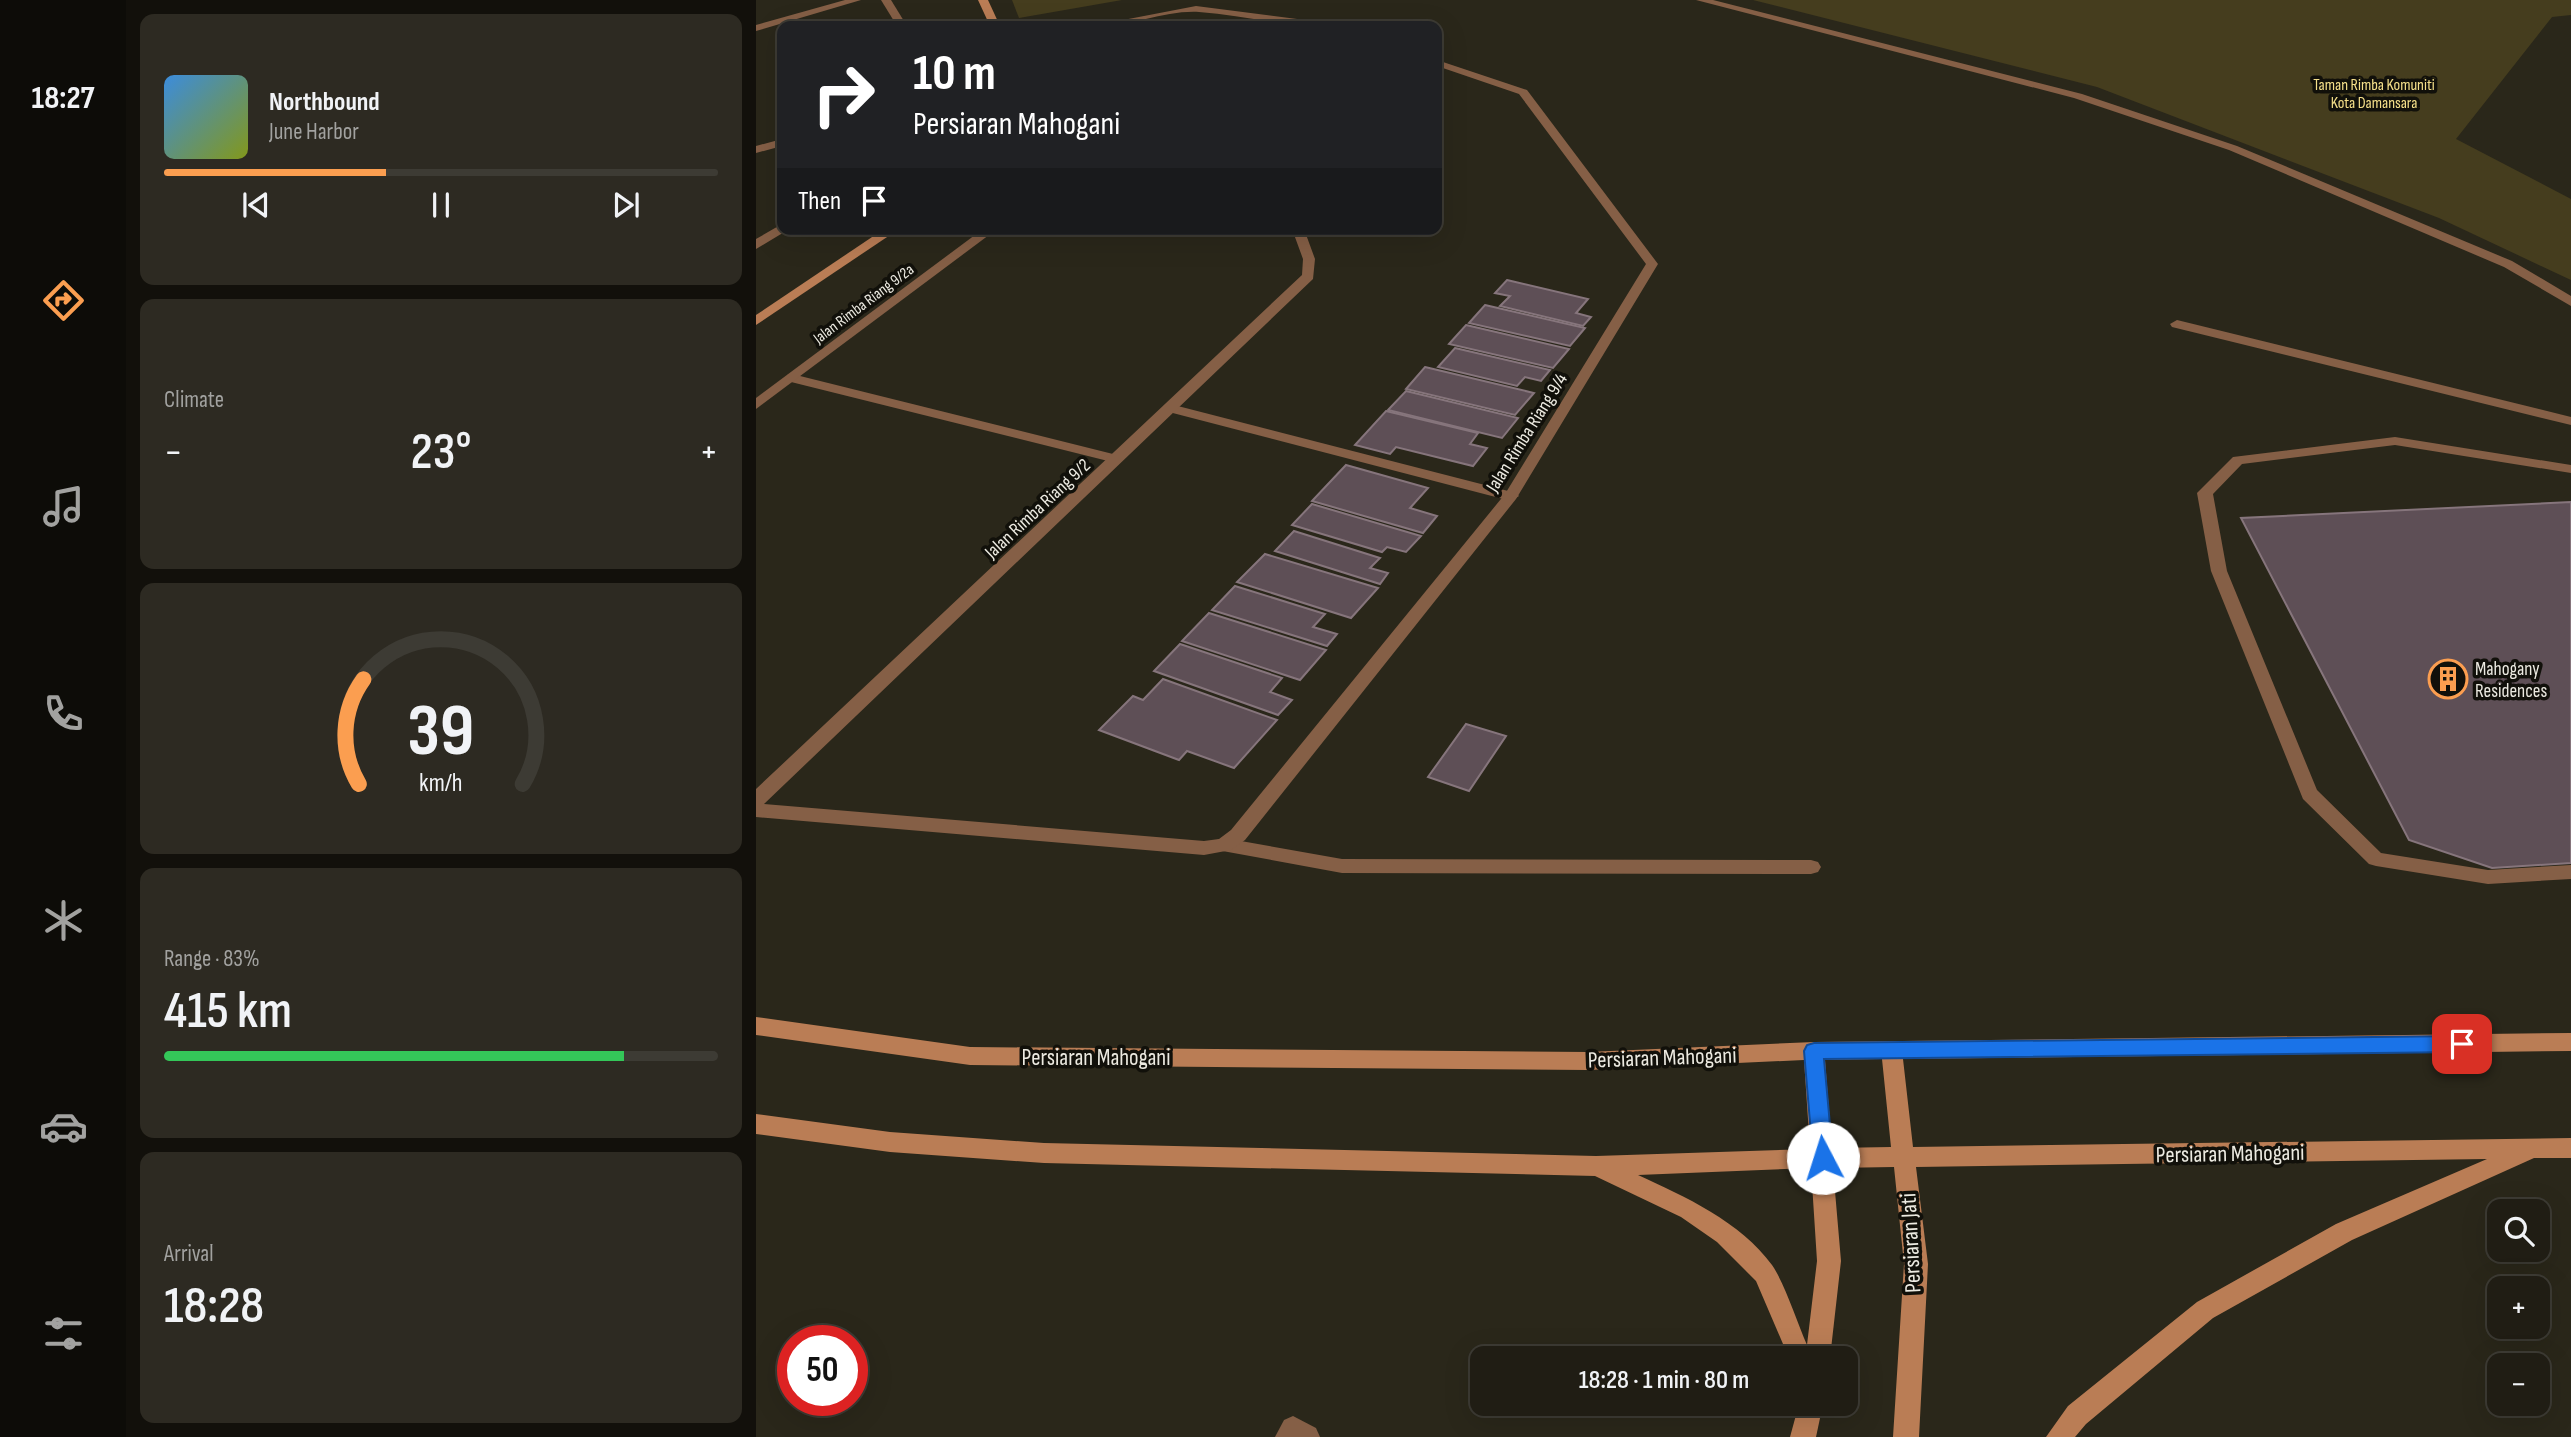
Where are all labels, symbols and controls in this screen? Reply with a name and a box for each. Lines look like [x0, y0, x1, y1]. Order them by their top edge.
text: 10 m [913, 45, 996, 104]
icon: right [798, 49, 889, 140]
park label: Taman Rimba Komuniti Kota Damansara [2313, 76, 2435, 113]
text: 18:27 [32, 79, 94, 118]
text: Northbound [269, 87, 380, 118]
text: Persiaran Mahogani [913, 105, 1120, 144]
text: June Harbor [269, 118, 359, 146]
icon: arrive [855, 182, 893, 220]
icon: previous [237, 186, 275, 224]
icon: pause [422, 186, 460, 224]
icon: next [607, 186, 645, 224]
text: Then [798, 186, 841, 217]
street label: Jalan Rimba Riang 9/2a [809, 260, 918, 349]
icon: directions [39, 276, 88, 325]
street label: Jalan Rimba Riang 9/4 [1481, 369, 1573, 497]
text: Climate [164, 386, 224, 414]
text: 23° [411, 421, 471, 484]
text: − [164, 430, 183, 475]
text: + [699, 430, 718, 475]
street label: Jalan Rimba Riang 9/2 [980, 454, 1096, 565]
icon: music [39, 482, 88, 531]
building icon: Mahogany Residences [2427, 658, 2469, 700]
place label: Mahogany Residences [2475, 658, 2547, 703]
icon: phone [39, 689, 88, 738]
text: 39 [407, 689, 475, 777]
text: km/h [419, 768, 463, 799]
icon: climate [39, 896, 88, 945]
text: Range · 83% [164, 945, 260, 973]
text: 415 km [164, 980, 292, 1043]
pin [2432, 1014, 2492, 1074]
icon: arrive [2443, 1025, 2481, 1063]
street label: Persiaran Mahogani [1587, 1041, 1737, 1075]
street label: Persiaran Mahogani [1022, 1044, 1170, 1072]
icon: car [39, 1102, 88, 1151]
position arrow [1786, 1121, 1860, 1195]
street label: Persiaran Mahogani [2155, 1139, 2305, 1169]
street label: Persiaran Jati [1894, 1192, 1928, 1294]
map controls [2487, 1199, 2550, 1416]
button: search [2487, 1199, 2550, 1262]
text: Arrival [164, 1240, 213, 1268]
text: 18:28 [164, 1275, 264, 1338]
button: + [2487, 1276, 2550, 1339]
icon: filters [39, 1309, 88, 1358]
speed limit sign: 50 [777, 1325, 868, 1416]
button: − [2487, 1353, 2550, 1416]
text: 18:28 · 1 min · 80 m [1579, 1365, 1749, 1396]

